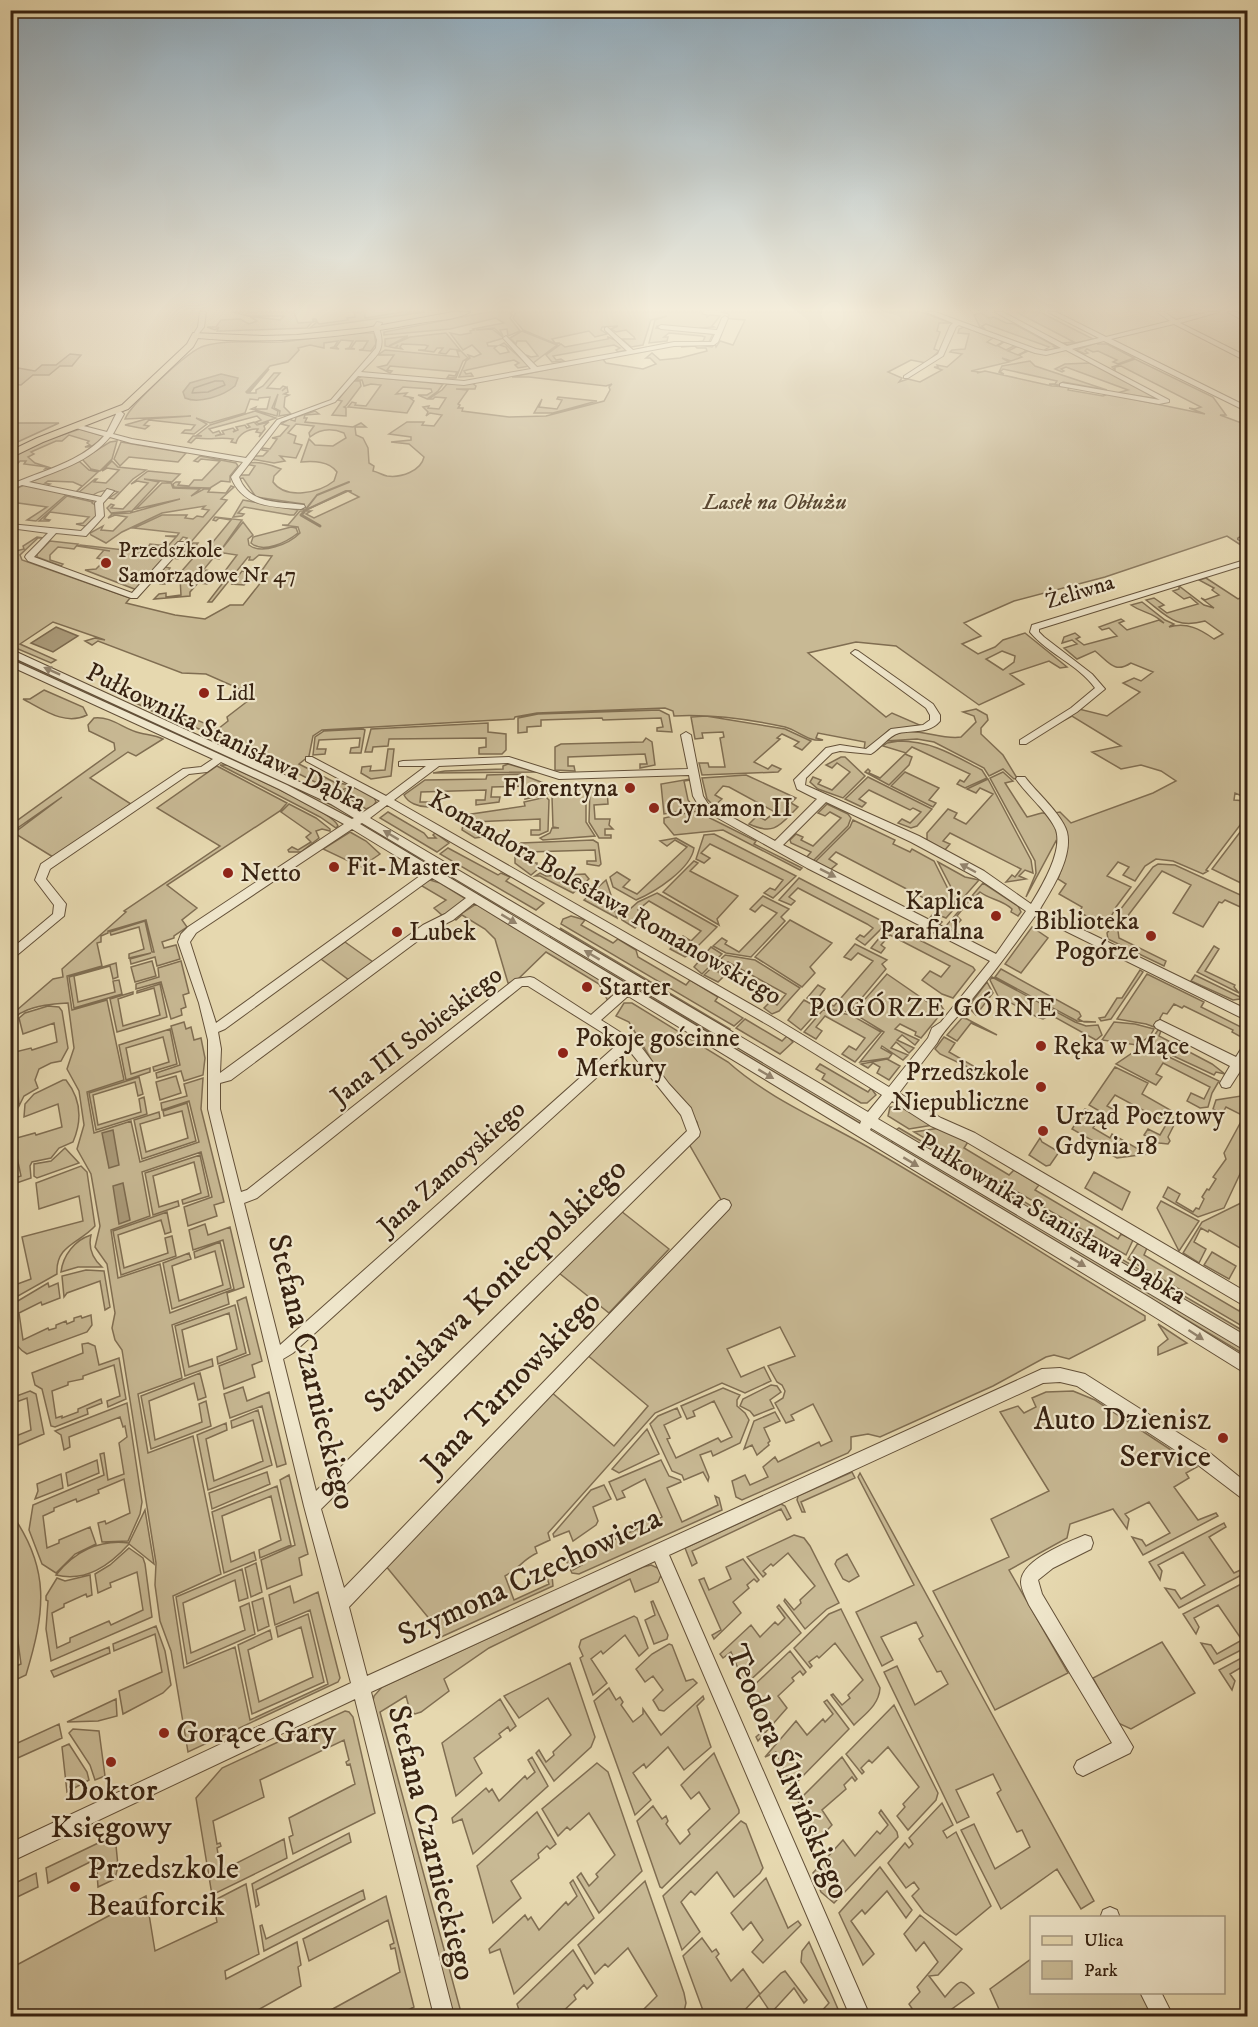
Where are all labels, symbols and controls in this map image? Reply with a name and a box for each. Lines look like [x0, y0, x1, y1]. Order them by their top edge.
park label: Lasek na Obłużu [701, 489, 847, 516]
place label: Przedszkole Samorządowe Nr 47 [118, 537, 296, 589]
marker: Przedszkole Samorządowe Nr 47 [99, 556, 113, 570]
street label: Żeliwna [1042, 569, 1118, 615]
street label: Pułkownika Stanisława Dąbka [81, 656, 371, 820]
one-way arrow [43, 666, 61, 676]
place label: Lidl [216, 680, 256, 707]
marker: Lidl [197, 686, 211, 700]
place label: Florentyna [503, 772, 618, 805]
marker: Florentyna [623, 781, 637, 795]
street label: Komandora Bolesława Romanowskiego [423, 783, 787, 1013]
place label: Cynamon II [666, 792, 793, 825]
marker: Cynamon II [647, 801, 661, 815]
one-way arrow [383, 829, 399, 840]
place label: Fit-Master [346, 851, 460, 884]
place label: Netto [240, 857, 301, 890]
marker: Fit-Master [327, 860, 341, 874]
one-way arrow [959, 863, 976, 873]
marker: Netto [221, 866, 235, 880]
one-way arrow [819, 869, 836, 878]
place label: Kaplica Parafialna [879, 885, 984, 948]
place label: Biblioteka Pogórze [1034, 905, 1139, 968]
marker: Kaplica Parafialna [989, 909, 1003, 923]
one-way arrow [501, 914, 518, 924]
place label: Lubek [409, 916, 476, 949]
marker: Lubek [390, 925, 404, 939]
marker: Biblioteka Pogórze [1144, 929, 1158, 943]
one-way arrow [584, 949, 600, 960]
street label: Jana III Sobieskiego [323, 959, 510, 1115]
place label: Starter [599, 971, 671, 1004]
marker: Starter [580, 980, 594, 994]
district label: POGÓRZE GÓRNE [808, 991, 1058, 1025]
place label: Pokoje gościnne Merkury [575, 1022, 740, 1085]
place label: Ręka w Mące [1053, 1030, 1189, 1063]
marker: Ręka w Mące [1034, 1039, 1048, 1053]
marker: Pokoje gościnne Merkury [556, 1046, 570, 1060]
place label: Przedszkole Niepubliczne [892, 1056, 1029, 1119]
one-way arrow [758, 1068, 774, 1079]
marker: Przedszkole Niepubliczne [1034, 1080, 1048, 1094]
street label: Jana Zamoyskiego [370, 1093, 533, 1244]
place label: Urząd Pocztowy Gdynia 18 [1055, 1100, 1225, 1163]
marker: Urząd Pocztowy Gdynia 18 [1036, 1124, 1050, 1138]
street label: Pułkownika Stanisława Dąbka [912, 1126, 1192, 1312]
street label: Stanisława Koniecpolskiego [356, 1150, 636, 1422]
one-way arrow [903, 1156, 919, 1167]
street label: Stefana Czarnieckiego [257, 1230, 365, 1514]
one-way arrow [1070, 1257, 1086, 1268]
street label: Jana Tarnowskiego [412, 1283, 610, 1487]
one-way arrow [1188, 1330, 1204, 1341]
place label: Auto Dzienisz Service [1034, 1400, 1211, 1477]
marker: Auto Dzienisz Service [1216, 1431, 1230, 1445]
street label: Szymona Czechowicza [392, 1498, 669, 1656]
street label: Teodora Śliwińskiego [715, 1639, 859, 1905]
street label: Stefana Czarnieckiego [377, 1701, 485, 1985]
place label: Gorące Gary [176, 1713, 337, 1753]
marker: Gorące Gary [157, 1726, 171, 1740]
marker: Doktor Księgowy [104, 1755, 118, 1769]
place label: Doktor Księgowy [50, 1771, 173, 1848]
place label: Przedszkole Beauforcik [87, 1849, 239, 1926]
marker: Przedszkole Beauforcik [68, 1880, 82, 1894]
legend [1030, 1916, 1225, 1994]
text: Ulica [1084, 1930, 1124, 1952]
text: Park [1084, 1960, 1118, 1982]

